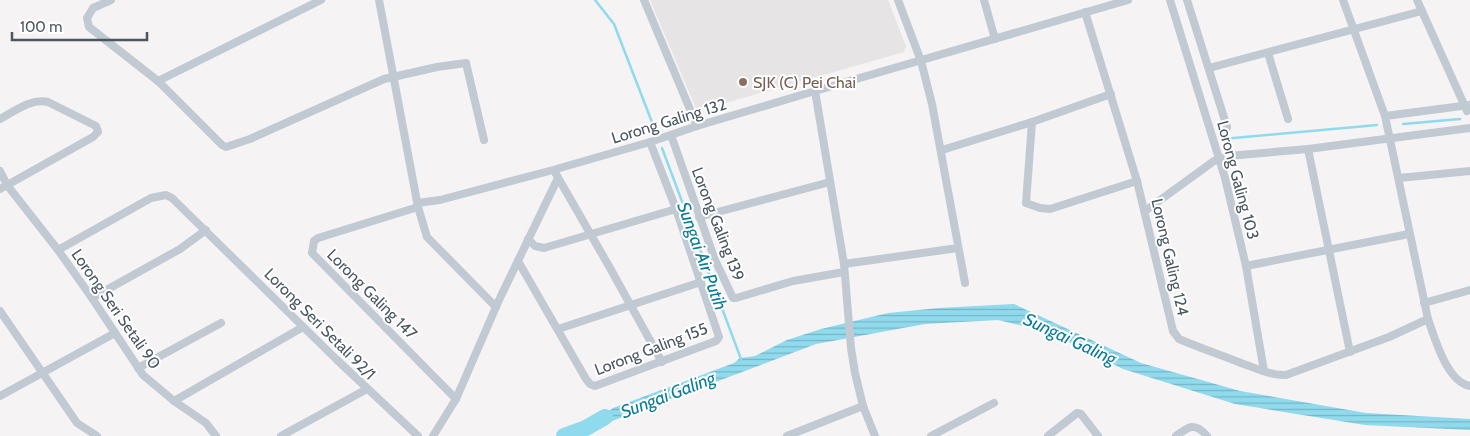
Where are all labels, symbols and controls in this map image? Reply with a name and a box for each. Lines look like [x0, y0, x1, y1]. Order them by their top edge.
scale bar [12, 10, 148, 42]
text: 100 m [20, 18, 62, 36]
place label: SJK (C) Pei Chai [753, 73, 856, 92]
marker: SJK (C) Pei Chai [737, 76, 749, 88]
street label: Lorong Galing 132 [609, 94, 729, 148]
street label: Lorong Galing 103 [1213, 119, 1263, 241]
street label: Lorong Galing 139 [688, 165, 748, 283]
street label: Lorong Galing 124 [1147, 197, 1193, 317]
water label: Sungai Air Putih [672, 199, 732, 313]
street label: Lorong Seri Setali 90 [67, 245, 165, 373]
street label: Lorong Galing 147 [323, 245, 421, 343]
street label: Lorong Seri Setali 92/1 [260, 264, 380, 384]
water label: Sungai Galing [1020, 308, 1120, 370]
street label: Lorong Galing 155 [592, 319, 710, 379]
water label: Sungai Galing [618, 367, 719, 423]

